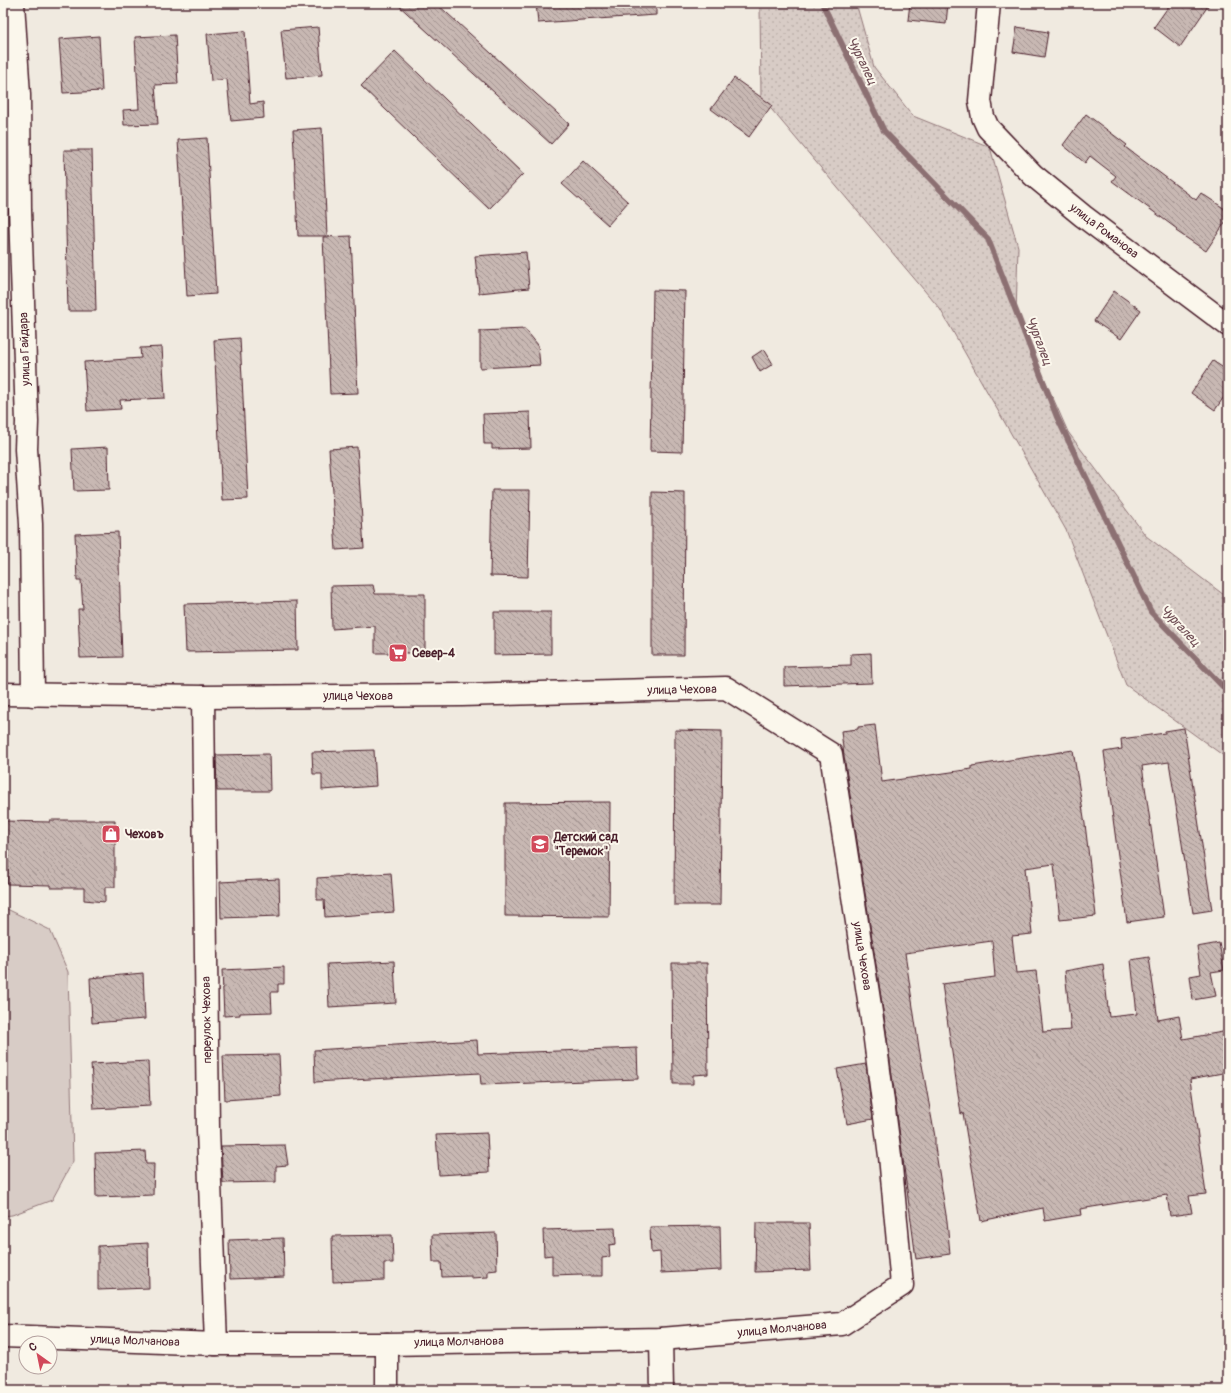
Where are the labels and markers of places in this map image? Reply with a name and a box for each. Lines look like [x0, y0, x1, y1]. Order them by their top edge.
supermarket icon: Север-4 [387, 642, 409, 664]
place label: Север-4 [412, 646, 455, 661]
shop icon: Чеховъ [100, 823, 122, 845]
place label: Чеховъ [125, 827, 164, 842]
place label: Детский сад "Теремок" [553, 830, 619, 859]
school or university icon: Детский сад "Теремок" [529, 833, 551, 855]

